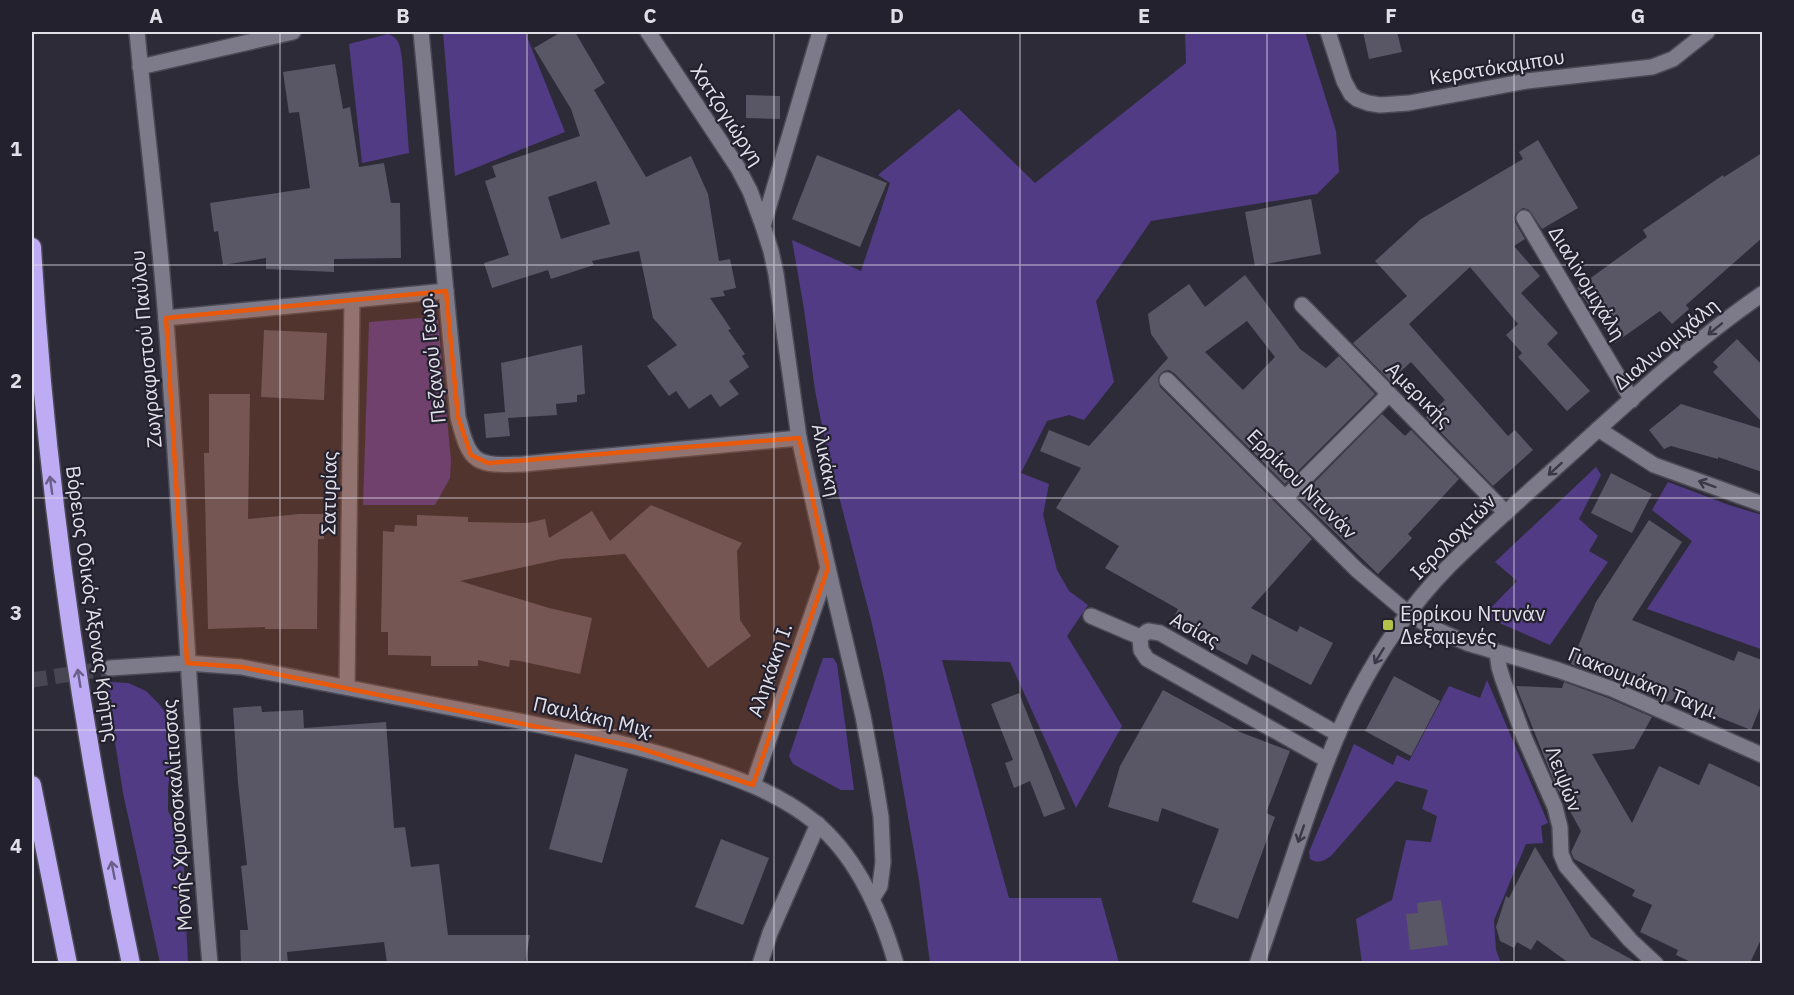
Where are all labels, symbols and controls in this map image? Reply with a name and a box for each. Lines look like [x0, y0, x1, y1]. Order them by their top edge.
text: A [149, 2, 163, 29]
text: B [396, 2, 410, 29]
text: C [643, 2, 657, 29]
text: D [890, 2, 904, 29]
text: E [1138, 2, 1150, 29]
text: F [1385, 2, 1397, 29]
text: G [1631, 2, 1645, 29]
street label: Κερατόκαμπου [1427, 42, 1567, 91]
street label: Χατζογιώργη [684, 59, 770, 171]
text: 1 [10, 135, 22, 162]
street label: Διαλiνομιχάλη [1543, 220, 1632, 345]
street label: Ζωγραφιστού Παύλου [123, 249, 168, 449]
street label: Πεζανού Γεωρ. [411, 291, 452, 425]
street label: Διαλινομιχάλη [1607, 292, 1724, 396]
one-way arrow [1708, 322, 1724, 335]
street label: Αμερικής [1380, 356, 1458, 434]
text: 2 [10, 367, 22, 394]
street label: Αλικάκη [806, 421, 847, 499]
street label: Ερρίκου Ντυνάν [1241, 423, 1363, 545]
street label: Σατυρίας [314, 451, 343, 535]
one-way arrow [1548, 462, 1563, 476]
street label: Βόρειος Οδικός Άξονας Κρήτης [60, 464, 125, 744]
one-way arrow [46, 475, 57, 495]
one-way arrow [1699, 478, 1717, 489]
street label: Ιερολοχιτών [1404, 488, 1501, 585]
text: 3 [10, 599, 22, 626]
place label: Ερρίκου Ντυνάν Δεξαμενές [1400, 600, 1545, 650]
street label: Ασίας [1166, 605, 1225, 654]
marker: Ερρίκου Ντυνάν Δεξαμενές [1381, 618, 1395, 632]
street label: Αληκάκη Ι. [741, 619, 798, 721]
street label: Γιακουμάκη Ταγμ. [1564, 640, 1724, 725]
one-way arrow [1373, 647, 1385, 664]
one-way arrow [73, 668, 84, 688]
street label: Παυλάκη Μιχ. [531, 689, 658, 744]
street label: Μονής Χρυσοσκαλίτισσας [155, 698, 198, 932]
street label: Λειψών [1540, 742, 1589, 816]
one-way arrow [1295, 824, 1306, 843]
text: 4 [10, 832, 22, 859]
one-way arrow [107, 860, 118, 880]

